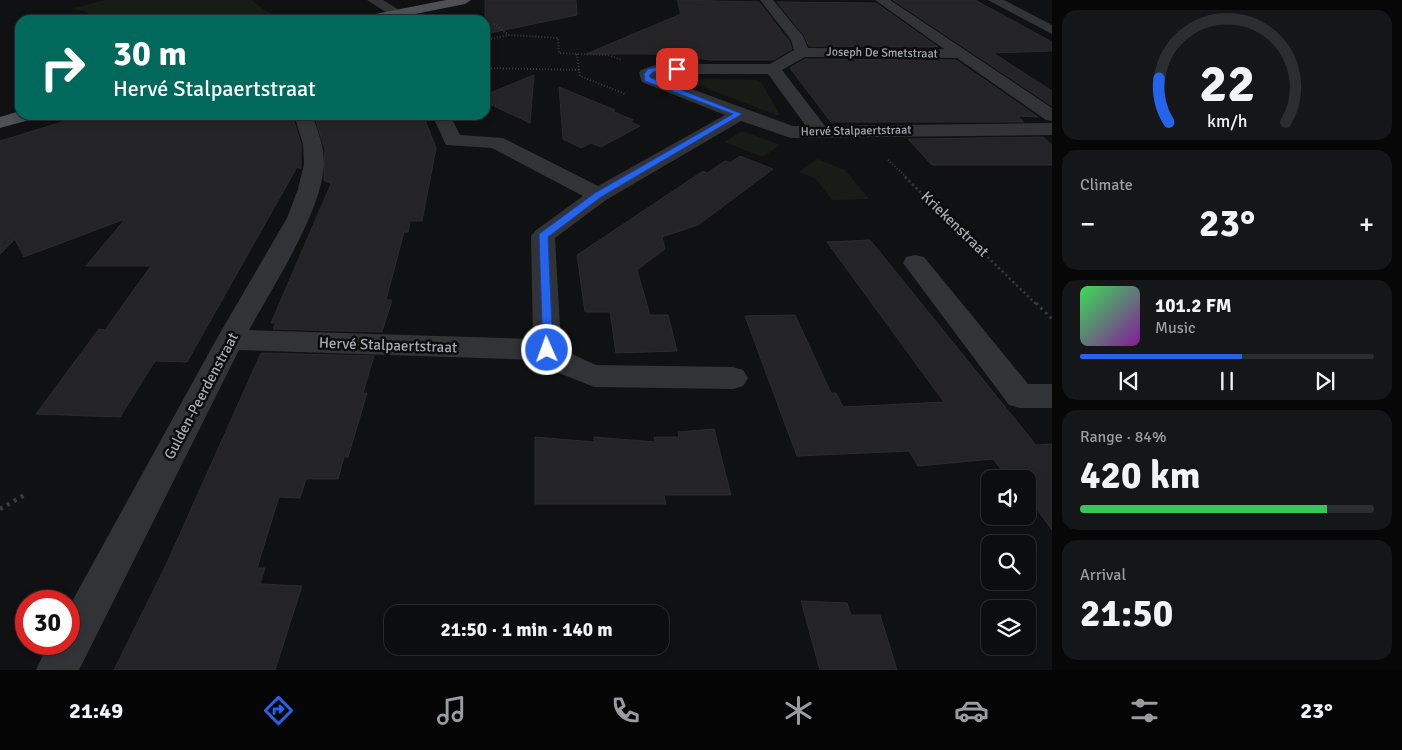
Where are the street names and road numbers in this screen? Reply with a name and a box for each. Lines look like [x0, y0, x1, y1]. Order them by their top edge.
street label: Joseph De Smetstraat [826, 45, 938, 61]
street label: Hervé Stalpaertstraat [801, 123, 911, 139]
street label: Kriekenstraat [918, 187, 992, 261]
street label: Gulden-Peerdenstraat [160, 330, 242, 462]
street label: Hervé Stalpaertstraat [319, 334, 457, 356]

